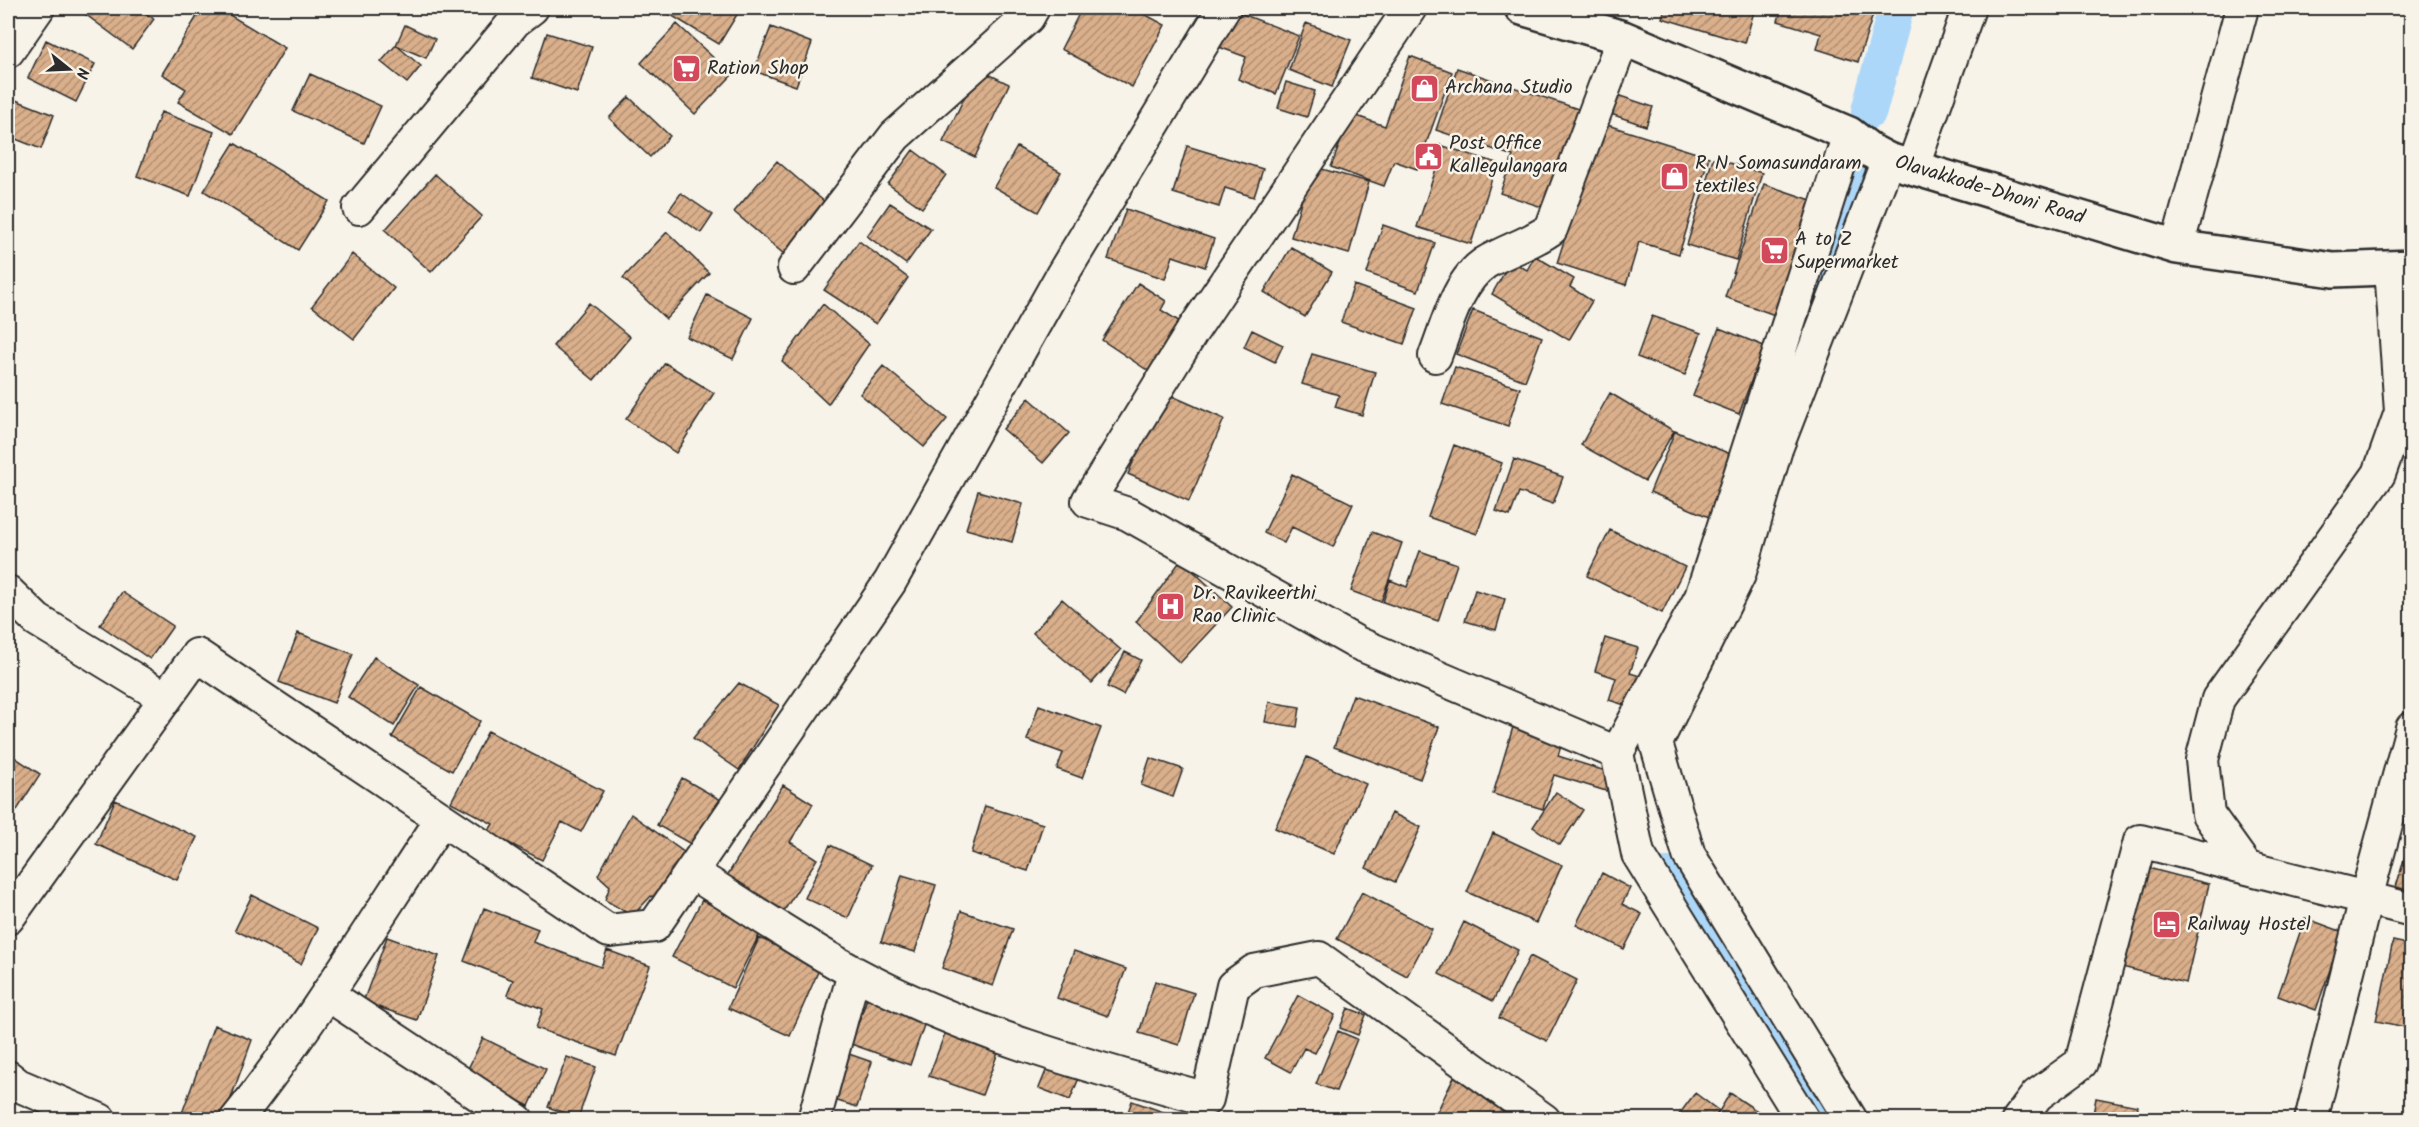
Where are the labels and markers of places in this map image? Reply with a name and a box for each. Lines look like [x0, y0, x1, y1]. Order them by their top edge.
supermarket icon: Ration Shop [670, 53, 702, 85]
place label: Ration Shop [707, 53, 809, 85]
shop icon: Archana Studio [1408, 72, 1440, 104]
place label: Archana Studio [1445, 72, 1573, 104]
place label: Post Office Kallegulangara [1449, 128, 1568, 183]
public building icon: Post Office Kallegulangara [1412, 140, 1444, 172]
place label: R N Somasundaram textiles [1695, 148, 1861, 203]
shop icon: R N Somasundaram textiles [1658, 160, 1690, 192]
place label: A to Z Supermarket [1795, 224, 1899, 279]
supermarket icon: A to Z Supermarket [1758, 235, 1790, 267]
place label: Dr. Ravikeerthi Rao Clinic [1192, 578, 1317, 633]
hospital icon: Dr. Ravikeerthi Rao Clinic [1155, 590, 1187, 622]
hotel icon: Railway Hostel [2150, 909, 2182, 941]
place label: Railway Hostel [2187, 909, 2311, 941]

